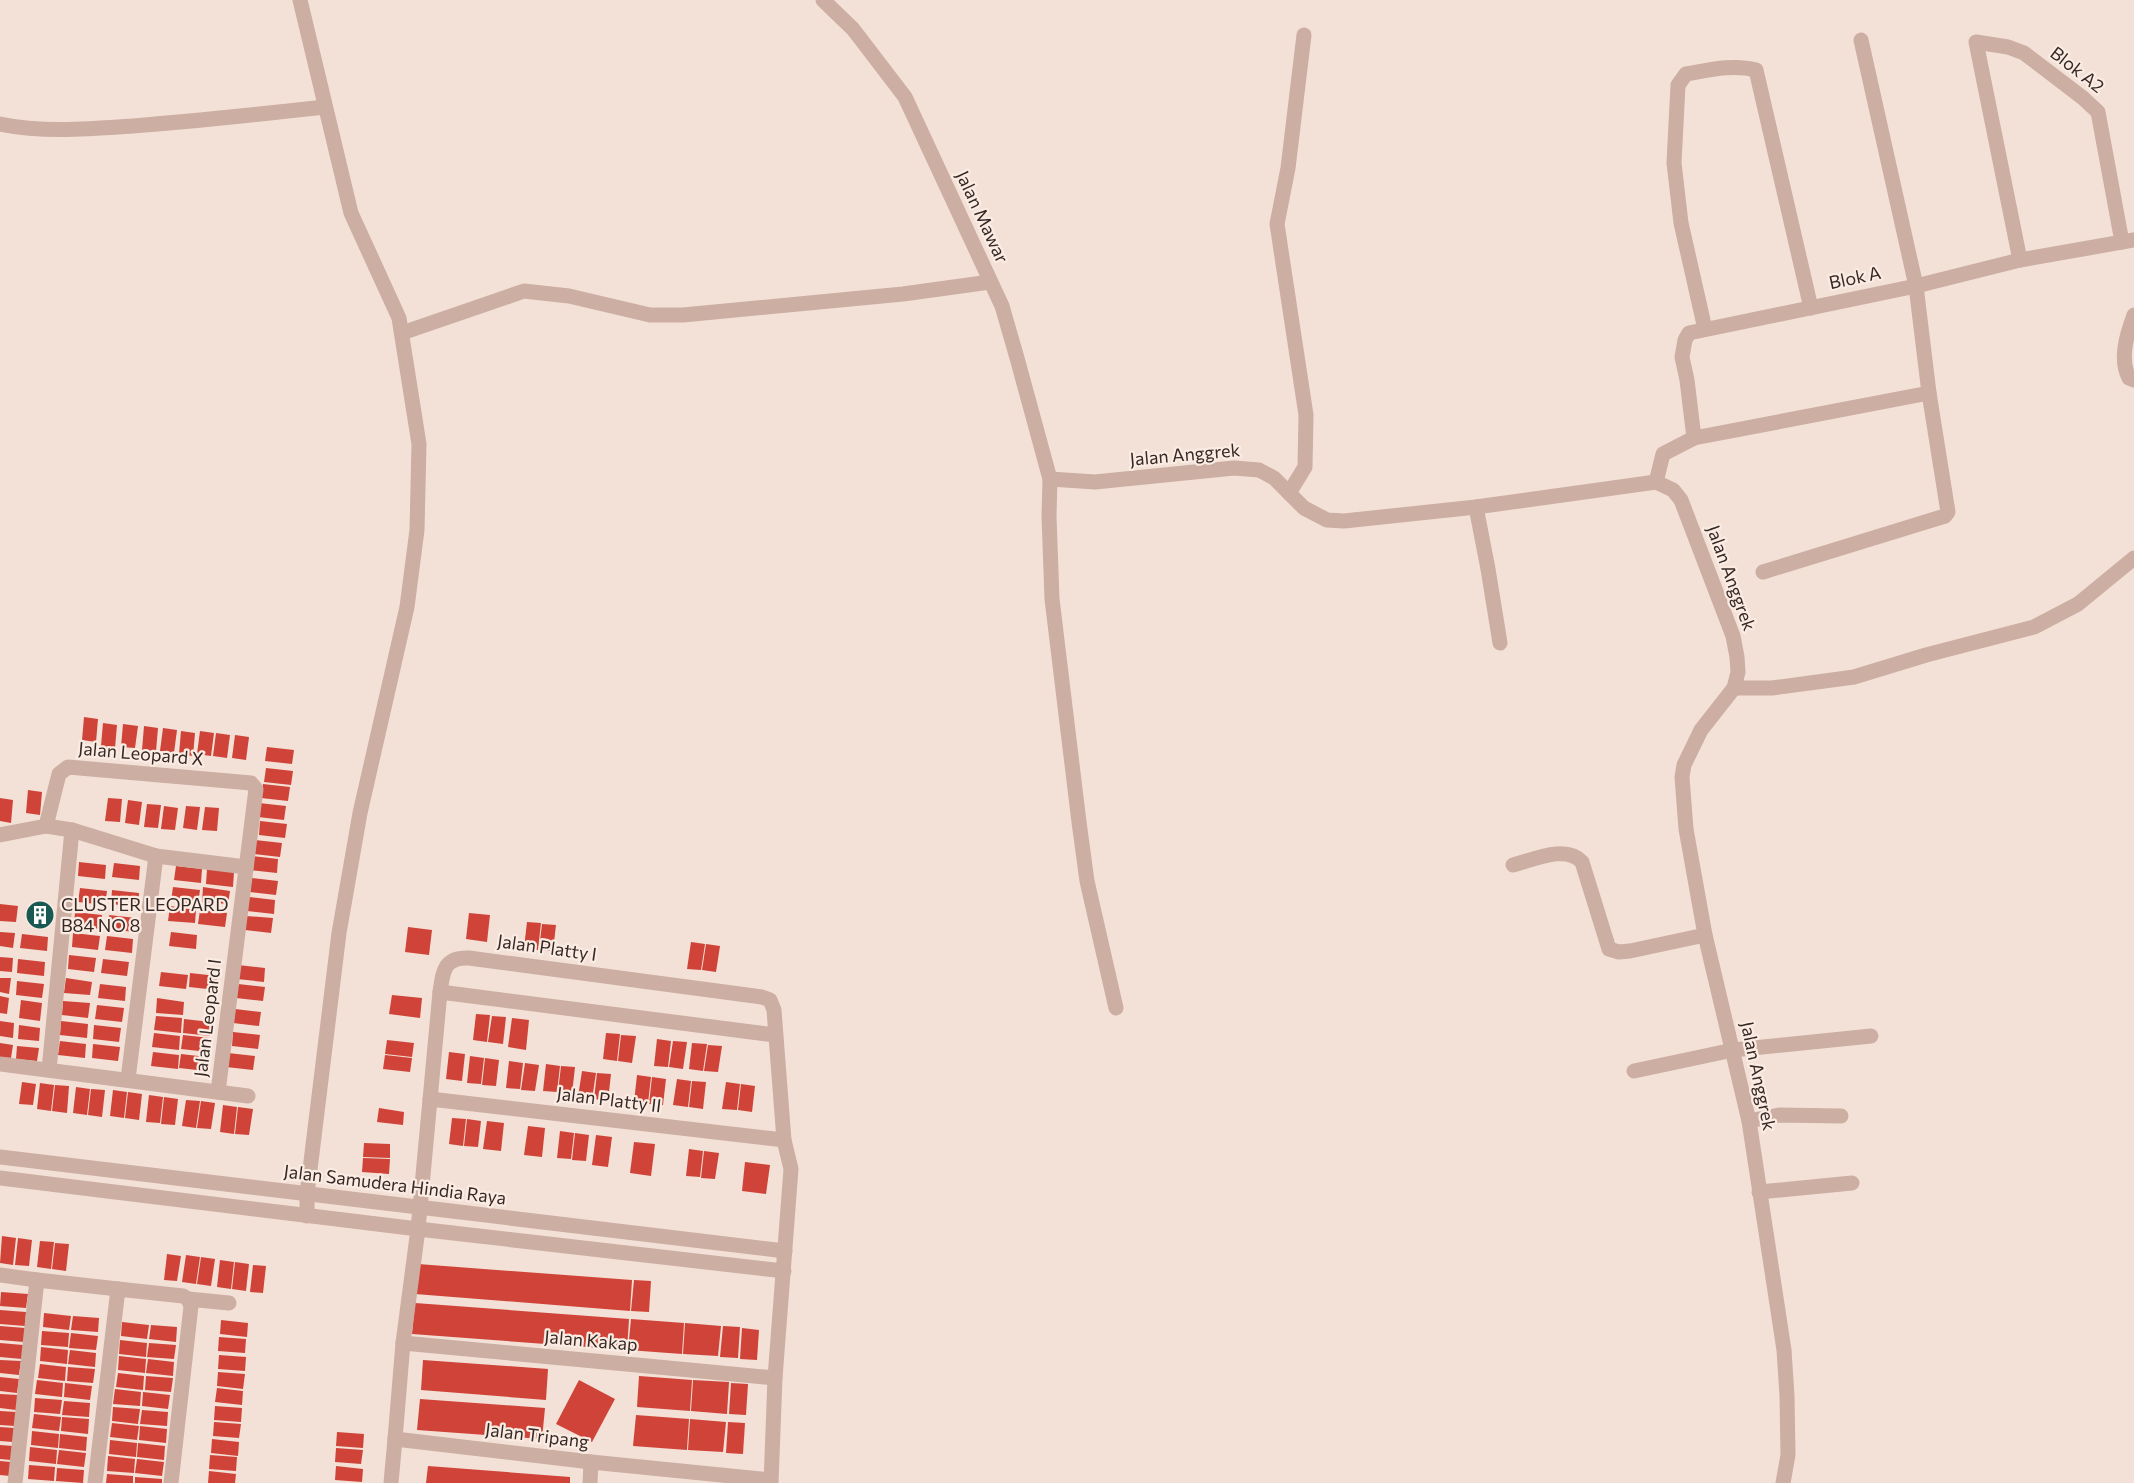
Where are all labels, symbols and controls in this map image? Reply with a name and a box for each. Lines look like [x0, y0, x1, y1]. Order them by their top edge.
street label: Blok A2 [2046, 41, 2109, 97]
street label: Jalan Mawar [952, 167, 1014, 266]
street label: Blok A [1827, 261, 1883, 293]
street label: Jalan Anggrek [1129, 438, 1241, 470]
street label: Jalan Anggrek [1703, 522, 1761, 634]
street label: Jalan Leopard X [77, 737, 205, 769]
place label: CLUSTER LEOPARD B84 NO 8 [61, 893, 228, 936]
building icon: CLUSTER LEOPARD B84 NO 8 [24, 899, 56, 931]
street label: Jalan Platty I [496, 929, 598, 965]
street label: Jalan Leopard I [189, 958, 225, 1078]
street label: Jalan Anggrek [1737, 1019, 1781, 1132]
street label: Jalan Platty II [556, 1082, 663, 1116]
street label: Jalan Samudera Hindia Raya [283, 1159, 508, 1209]
street label: Jalan Kakap [543, 1325, 639, 1355]
street label: Jalan Tripang [484, 1418, 591, 1452]

